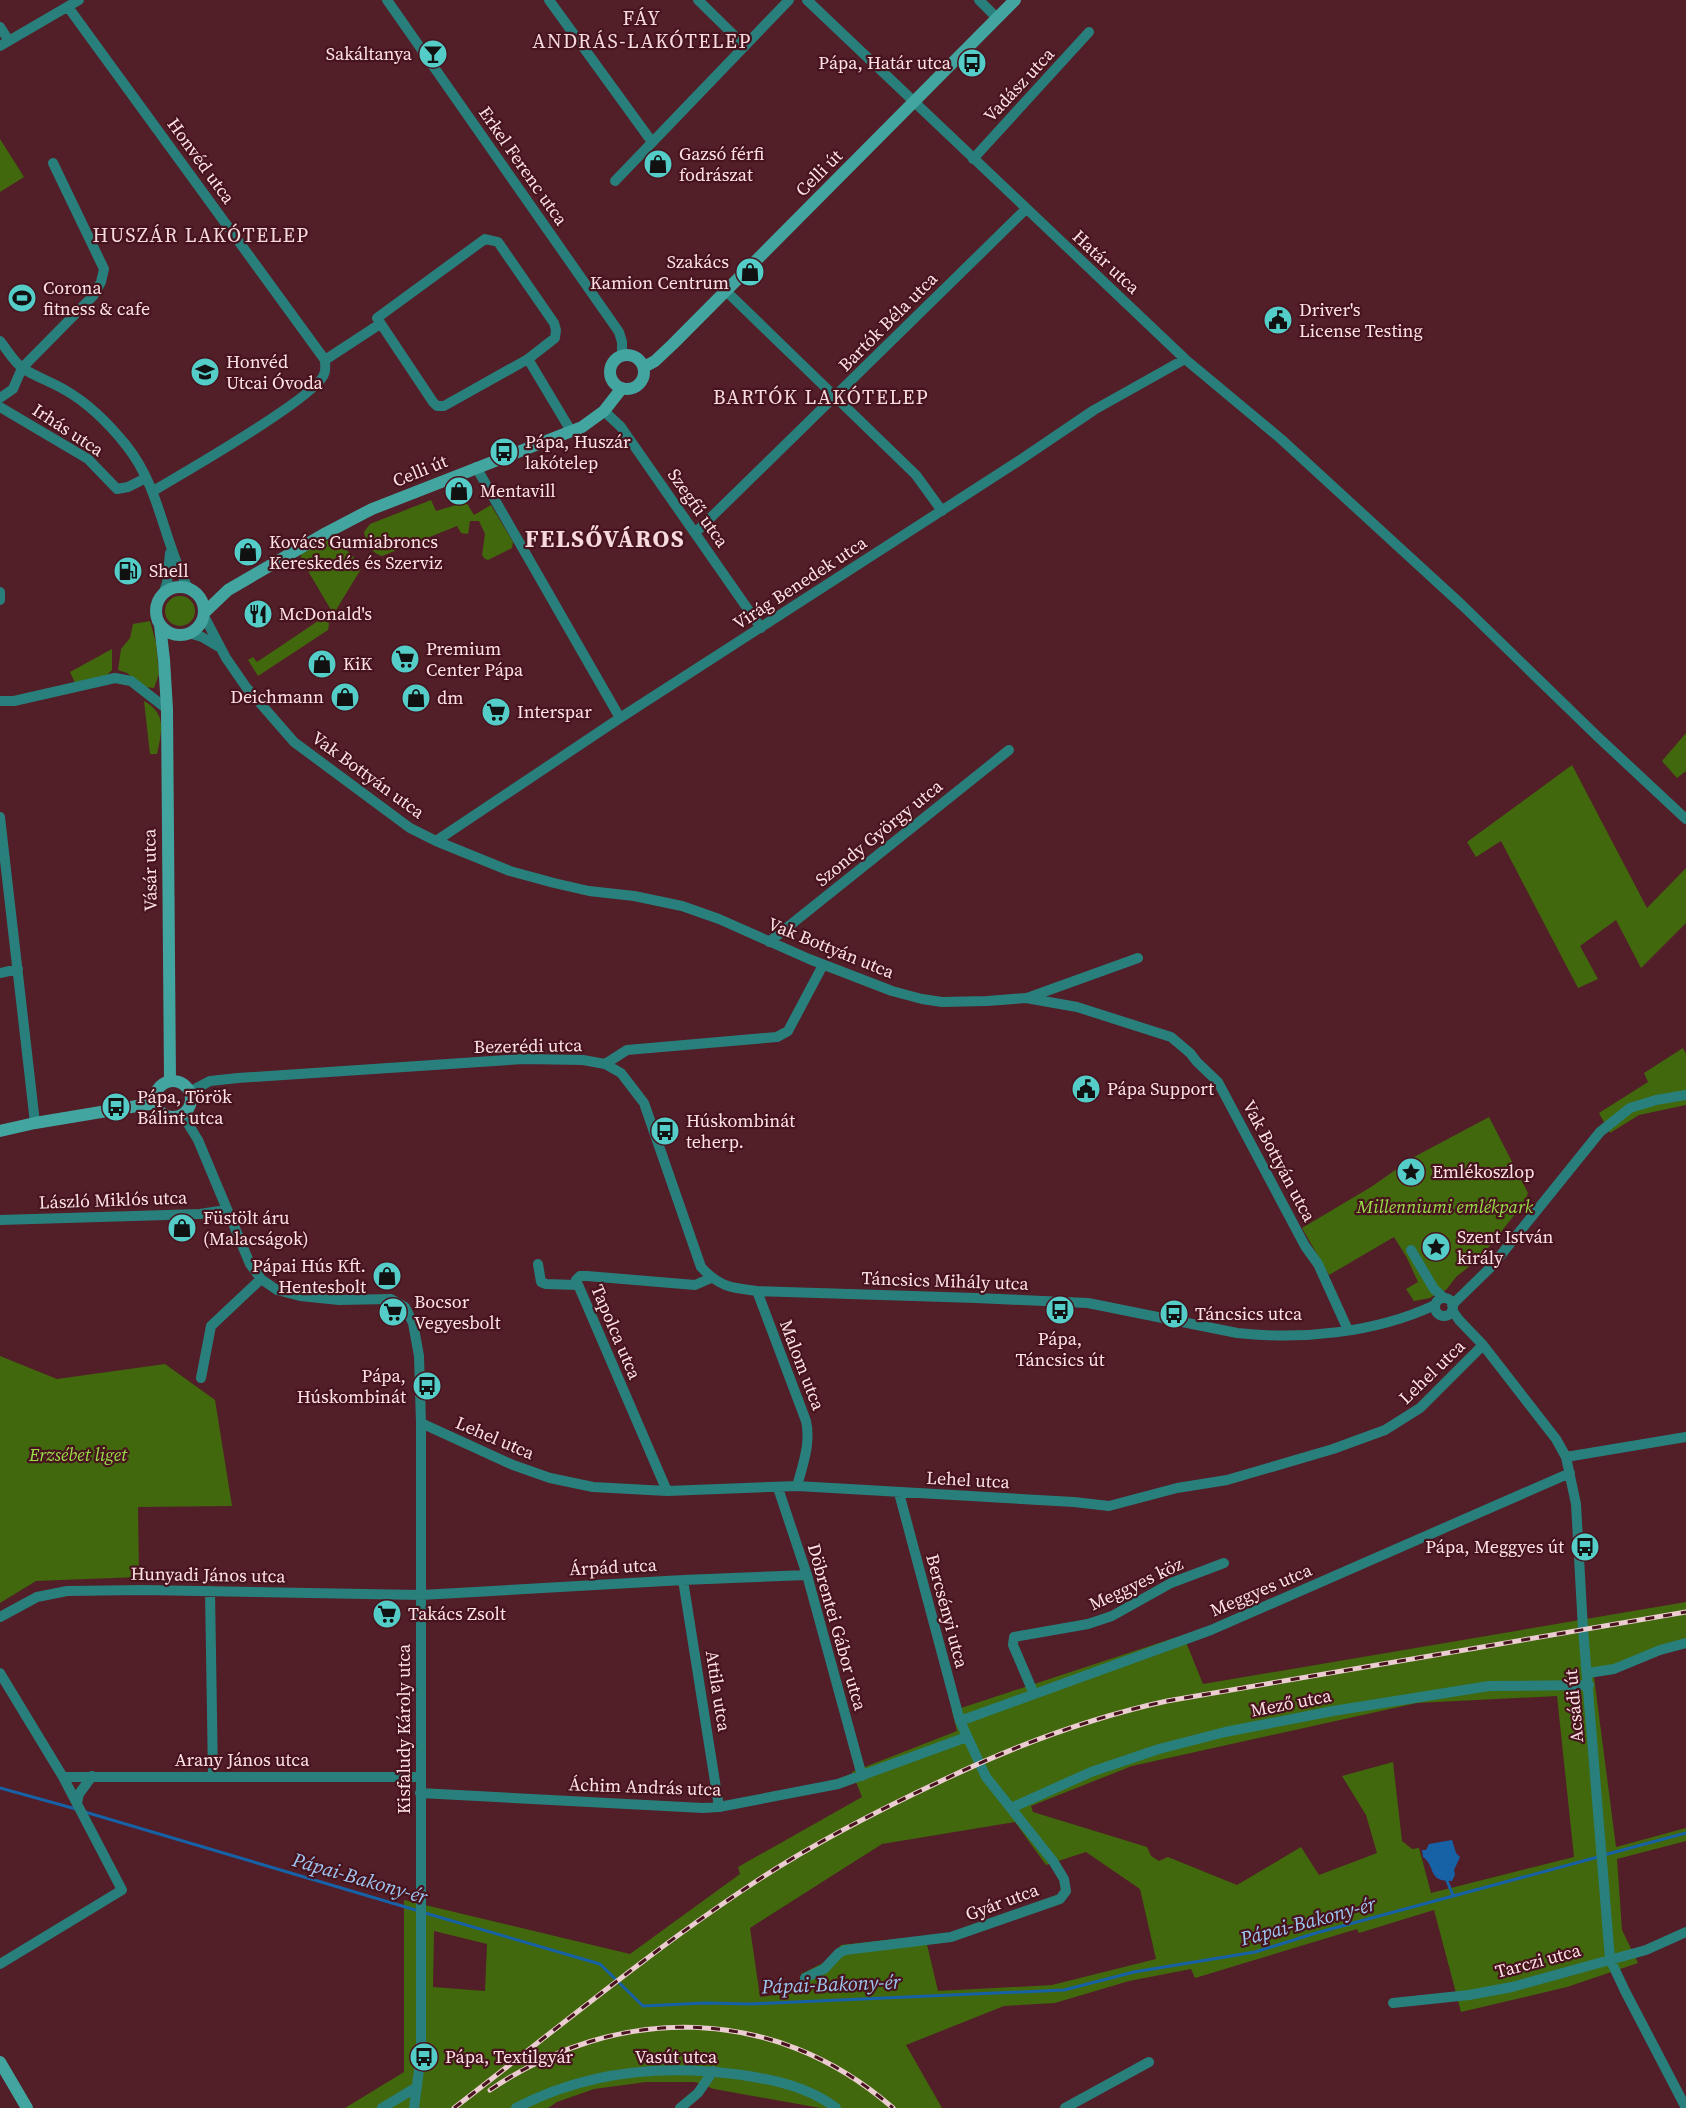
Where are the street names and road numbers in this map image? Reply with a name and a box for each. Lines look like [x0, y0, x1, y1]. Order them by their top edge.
street label: Vadász utca [978, 41, 1060, 127]
street label: Erkel Ferenc utca [473, 101, 574, 231]
street label: Honvéd utca [162, 113, 242, 209]
street label: Celli út [790, 144, 848, 202]
street label: Határ utca [1067, 224, 1146, 300]
street label: Bartók Béla utca [832, 266, 943, 377]
street label: Irhás utca [28, 397, 109, 462]
street label: Celli út [389, 448, 451, 493]
street label: Szegfű utca [662, 463, 735, 553]
street label: Virág Benedek utca [728, 529, 872, 635]
street label: Vak Bottyán utca [307, 725, 431, 825]
street label: Szondy György utca [810, 773, 948, 892]
street label: Vásár utca [136, 828, 163, 912]
street label: Vak Bottyán utca [764, 911, 899, 985]
street label: Bezerédi utca [474, 1032, 583, 1059]
street label: Vak Bottyán utca [1237, 1096, 1322, 1227]
street label: László Miklós utca [38, 1184, 188, 1215]
street label: Táncsics Mihály utca [861, 1265, 1030, 1296]
street label: Tapolca utca [585, 1280, 648, 1384]
street label: Malom utca [774, 1316, 831, 1414]
street label: Lehel utca [1393, 1333, 1471, 1410]
street label: Lehel utca [452, 1410, 539, 1466]
street label: Lehel utca [926, 1465, 1011, 1494]
street label: Döbrentei Gábor utca [802, 1540, 874, 1714]
street label: Bercsényi utca [920, 1551, 975, 1671]
street label: Meggyes köz [1085, 1551, 1187, 1616]
street label: Árpád utca [568, 1552, 658, 1581]
street label: Meggyes utca [1206, 1557, 1316, 1622]
street label: Hunyadi János utca [130, 1561, 287, 1588]
street label: Kisfaludy Károly utca [391, 1643, 416, 1814]
street label: Attila utca [700, 1649, 737, 1734]
street label: Acsádi út [1558, 1668, 1589, 1744]
street label: Mező utca [1248, 1682, 1334, 1723]
street label: Arany János utca [175, 1747, 310, 1772]
street label: Áchim András utca [568, 1771, 723, 1802]
street label: Gyár utca [962, 1876, 1043, 1926]
street label: Tarczi utca [1492, 1937, 1584, 1984]
street label: Vasút utca [635, 2044, 718, 2069]

